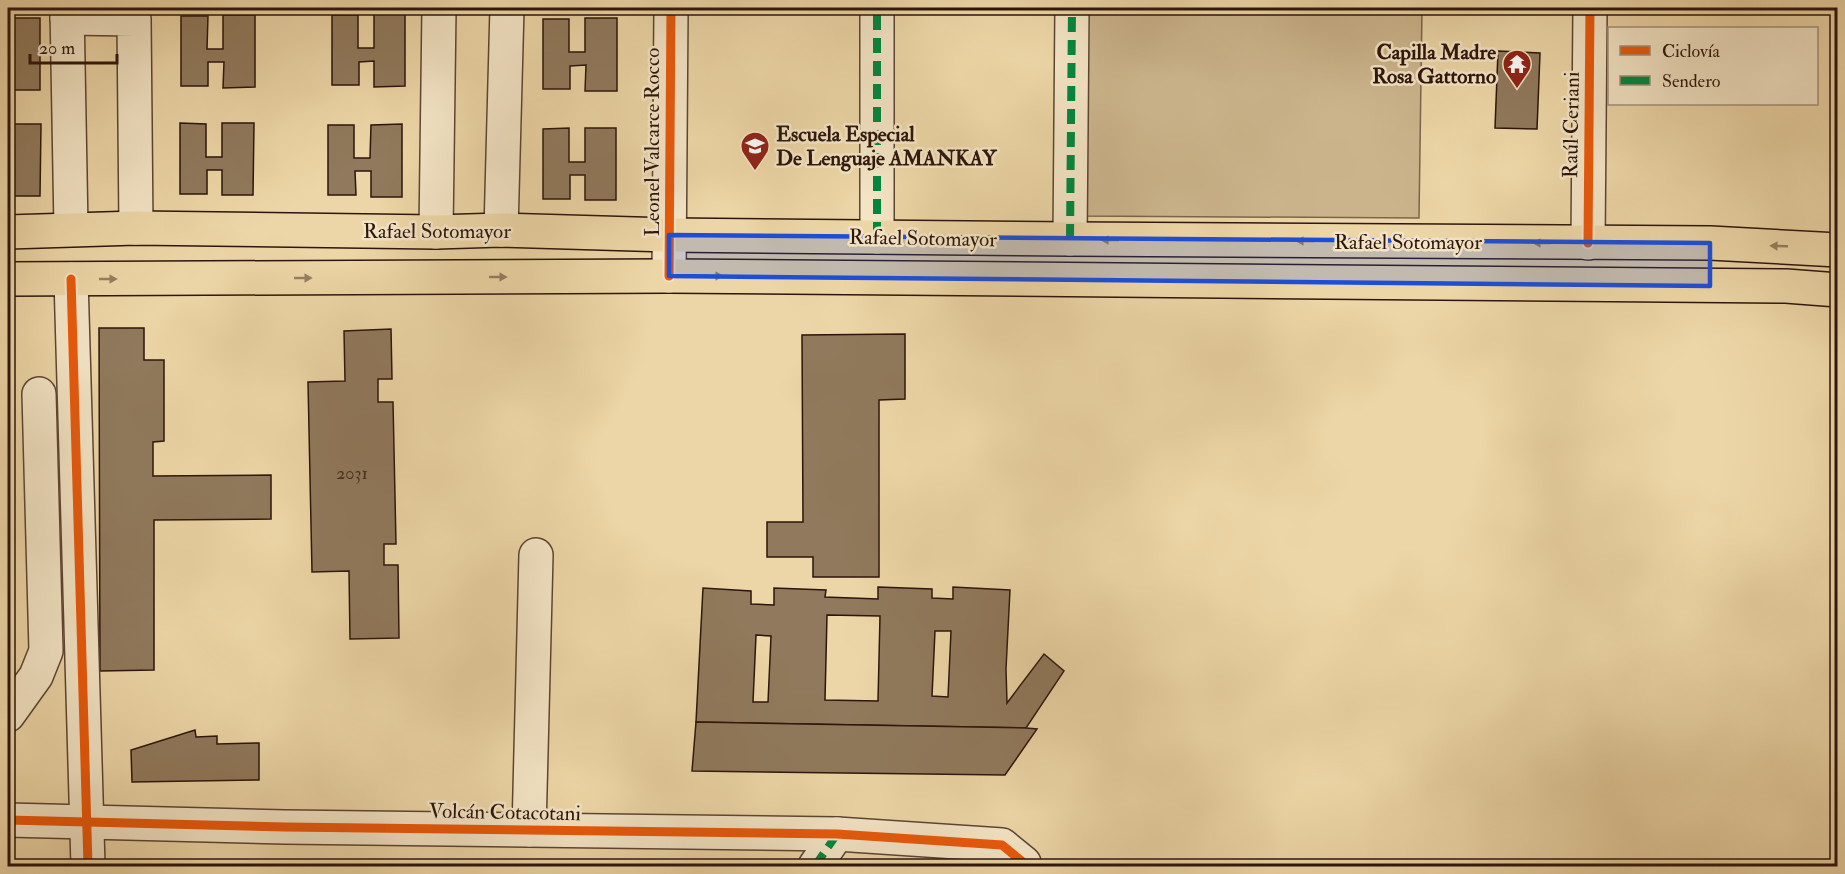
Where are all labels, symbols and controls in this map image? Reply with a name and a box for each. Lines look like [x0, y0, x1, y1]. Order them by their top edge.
scale bar [30, 27, 117, 65]
legend [1608, 27, 1818, 105]
text: 20 m [39, 37, 75, 60]
place label: Capilla Madre Rosa Gattorno [1372, 39, 1496, 90]
text: Ciclovía [1662, 40, 1721, 63]
street label: Leonel Valcarce Rocco [639, 48, 666, 236]
temple icon: Capilla Madre Rosa Gattorno [1501, 48, 1533, 90]
text: Sendero [1662, 70, 1721, 93]
street label: Raúl Ceriani [1557, 71, 1586, 179]
place label: Escuela Especial De Lenguaje AMANKAY [776, 121, 998, 172]
school or university icon: Escuela Especial De Lenguaje AMANKAY [739, 130, 771, 172]
street label: Rafael Sotomayor [363, 218, 511, 245]
street label: Rafael Sotomayor [849, 224, 997, 253]
street label: Rafael Sotomayor [1334, 229, 1482, 256]
one-way arrow [1101, 235, 1120, 245]
one-way arrow [1296, 236, 1315, 246]
one-way arrow [1533, 238, 1552, 248]
one-way arrow [1770, 242, 1789, 251]
one-way arrow [704, 271, 723, 281]
one-way arrow [488, 272, 507, 282]
one-way arrow [293, 273, 312, 283]
one-way arrow [98, 274, 117, 284]
house number: 2031 [336, 462, 368, 485]
street label: Volcán Cotacotani [429, 798, 582, 827]

